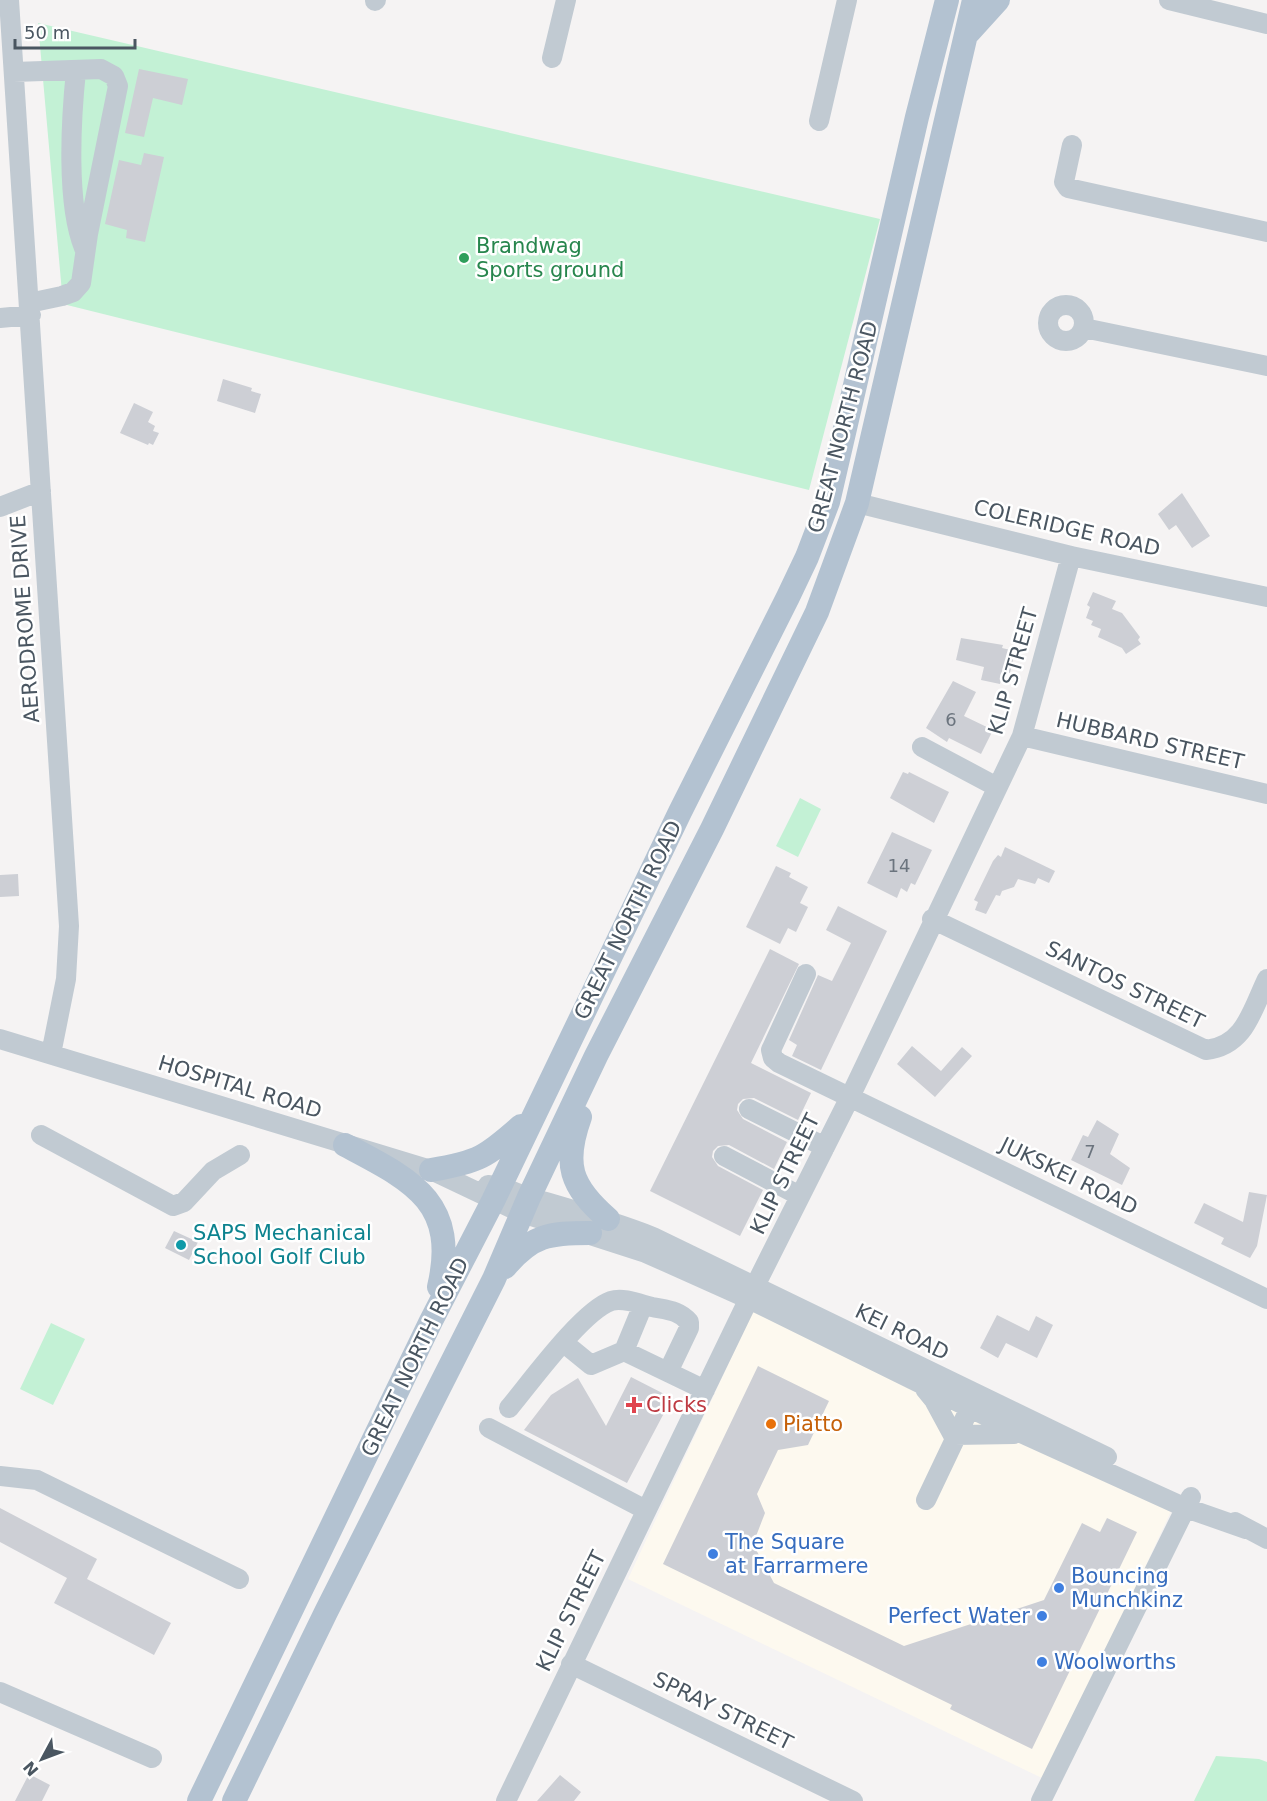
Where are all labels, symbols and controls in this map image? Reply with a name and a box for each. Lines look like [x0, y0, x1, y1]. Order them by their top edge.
scale bar [15, 12, 135, 50]
text: 50 m [24, 22, 70, 43]
place label: Brandwag Sports ground [476, 234, 624, 282]
marker: Brandwag Sports ground [457, 251, 471, 265]
street label: GREAT NORTH ROAD [803, 318, 883, 536]
street label: COLERIDGE ROAD [971, 495, 1163, 561]
street label: AERODROME DRIVE [6, 514, 44, 724]
street label: KLIP STREET [983, 605, 1043, 737]
street label: HUBBARD STREET [1054, 708, 1246, 774]
house number: 6 [945, 709, 957, 730]
street label: GREAT NORTH ROAD [569, 817, 687, 1023]
house number: 14 [888, 855, 910, 876]
street label: SANTOS STREET [1042, 936, 1208, 1034]
street label: HOSPITAL ROAD [155, 1051, 325, 1123]
street label: KLIP STREET [745, 1110, 825, 1238]
street label: JUKSKEI ROAD [995, 1131, 1142, 1220]
house number: 7 [1084, 1141, 1096, 1162]
place label: SAPS Mechanical School Golf Club [193, 1221, 372, 1269]
marker: SAPS Mechanical School Golf Club [174, 1238, 188, 1252]
street label: GREAT NORTH ROAD [356, 1254, 474, 1460]
street label: KEI ROAD [851, 1299, 953, 1365]
place label: Clicks [646, 1393, 707, 1417]
marker: Clicks [627, 1398, 641, 1412]
place label: Piatto [783, 1412, 843, 1436]
marker: Piatto [764, 1417, 778, 1431]
place label: The Square at Farrarmere [724, 1530, 868, 1578]
street label: KLIP STREET [531, 1547, 611, 1675]
marker: The Square at Farrarmere [706, 1547, 720, 1561]
place label: Bouncing Munchkinz [1071, 1564, 1183, 1612]
marker: Bouncing Munchkinz [1052, 1581, 1066, 1595]
place label: Perfect Water [888, 1604, 1030, 1628]
marker: Perfect Water [1035, 1609, 1049, 1623]
place label: Woolworths [1054, 1650, 1176, 1674]
marker: Woolworths [1035, 1655, 1049, 1669]
street label: SPRAY STREET [649, 1667, 797, 1755]
north arrow [12, 1729, 72, 1789]
text: N [19, 1757, 43, 1780]

